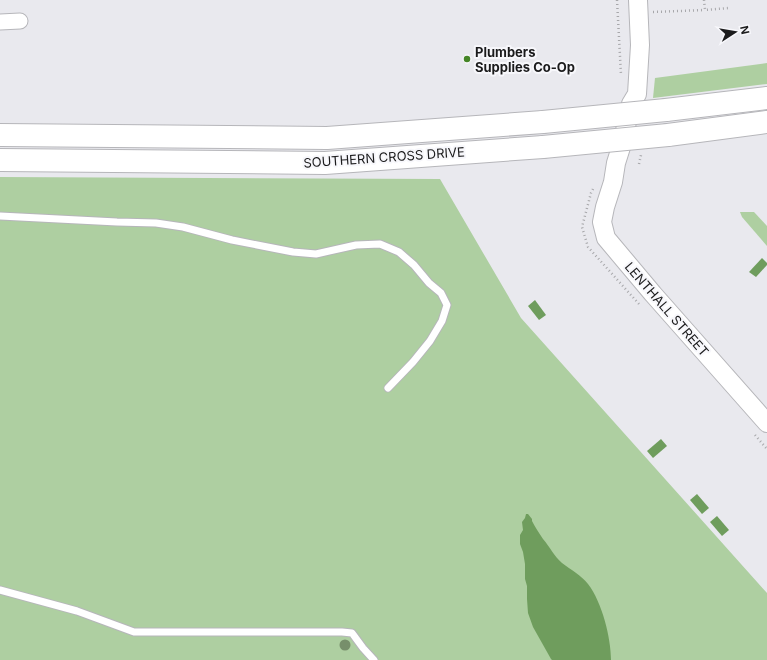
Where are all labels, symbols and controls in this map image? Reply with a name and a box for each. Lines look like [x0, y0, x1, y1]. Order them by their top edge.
north arrow [715, 12, 755, 52]
text: N [737, 24, 753, 35]
place label: Plumbers Supplies Co-Op [475, 44, 575, 75]
marker: Plumbers Supplies Co-Op [462, 54, 472, 64]
street label: SOUTHERN CROSS DRIVE [303, 143, 465, 171]
street label: LENTHALL STREET [622, 259, 712, 359]

